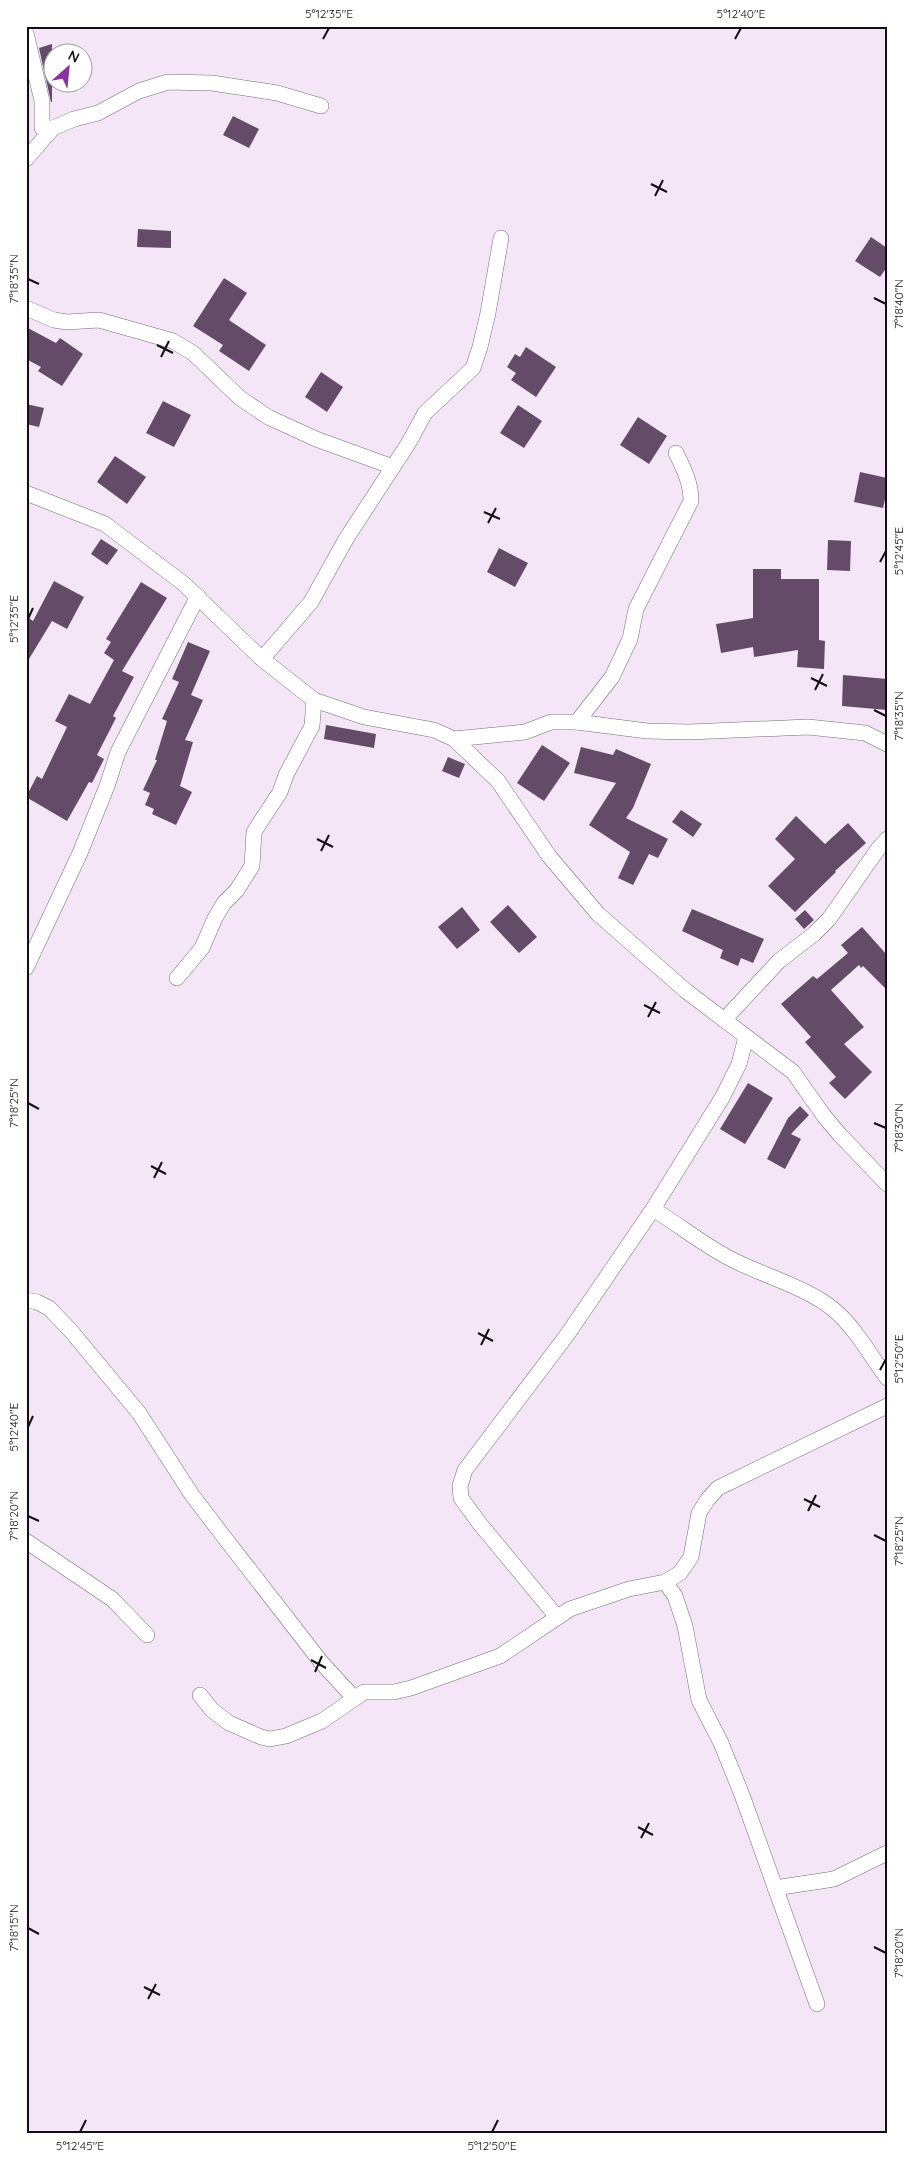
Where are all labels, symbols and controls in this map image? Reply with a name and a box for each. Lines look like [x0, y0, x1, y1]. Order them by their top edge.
text: 5°12'35"E [305, 6, 353, 21]
text: 5°12'40"E [717, 6, 766, 21]
north arrow [42, 42, 92, 92]
text: N [65, 46, 83, 67]
text: 7°18'35"N [6, 254, 21, 304]
text: 7°18'40"N [891, 279, 906, 329]
text: 5°12'45"E [891, 527, 906, 575]
text: 5°12'35"E [6, 595, 21, 643]
text: 7°18'35"N [891, 691, 906, 741]
text: 7°18'25"N [6, 1078, 21, 1128]
text: 7°18'30"N [891, 1103, 906, 1153]
text: 5°12'50"E [891, 1334, 906, 1384]
text: 5°12'40"E [6, 1402, 21, 1451]
text: 7°18'20"N [6, 1491, 21, 1541]
text: 7°18'25"N [891, 1516, 906, 1566]
text: 7°18'15"N [6, 1904, 21, 1952]
text: 7°18'20"N [891, 1928, 906, 1978]
text: 5°12'45"E [56, 2138, 104, 2153]
text: 5°12'50"E [467, 2138, 517, 2153]

